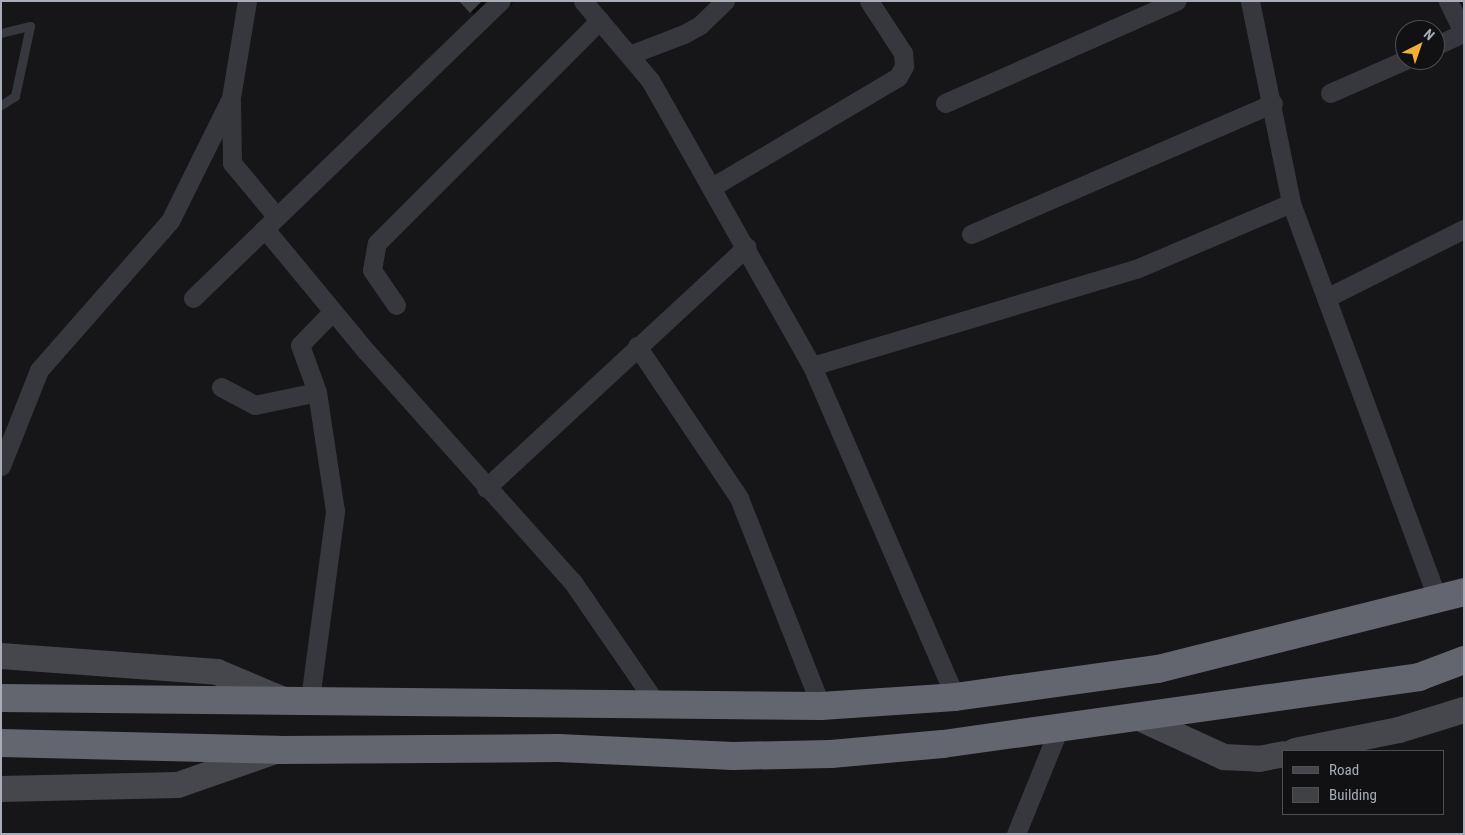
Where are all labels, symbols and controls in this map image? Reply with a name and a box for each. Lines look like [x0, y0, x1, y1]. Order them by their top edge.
north arrow [1395, 20, 1445, 70]
text: N [1421, 26, 1438, 43]
legend [1282, 750, 1445, 815]
text: Road [1329, 761, 1359, 779]
text: Building [1329, 786, 1377, 804]

